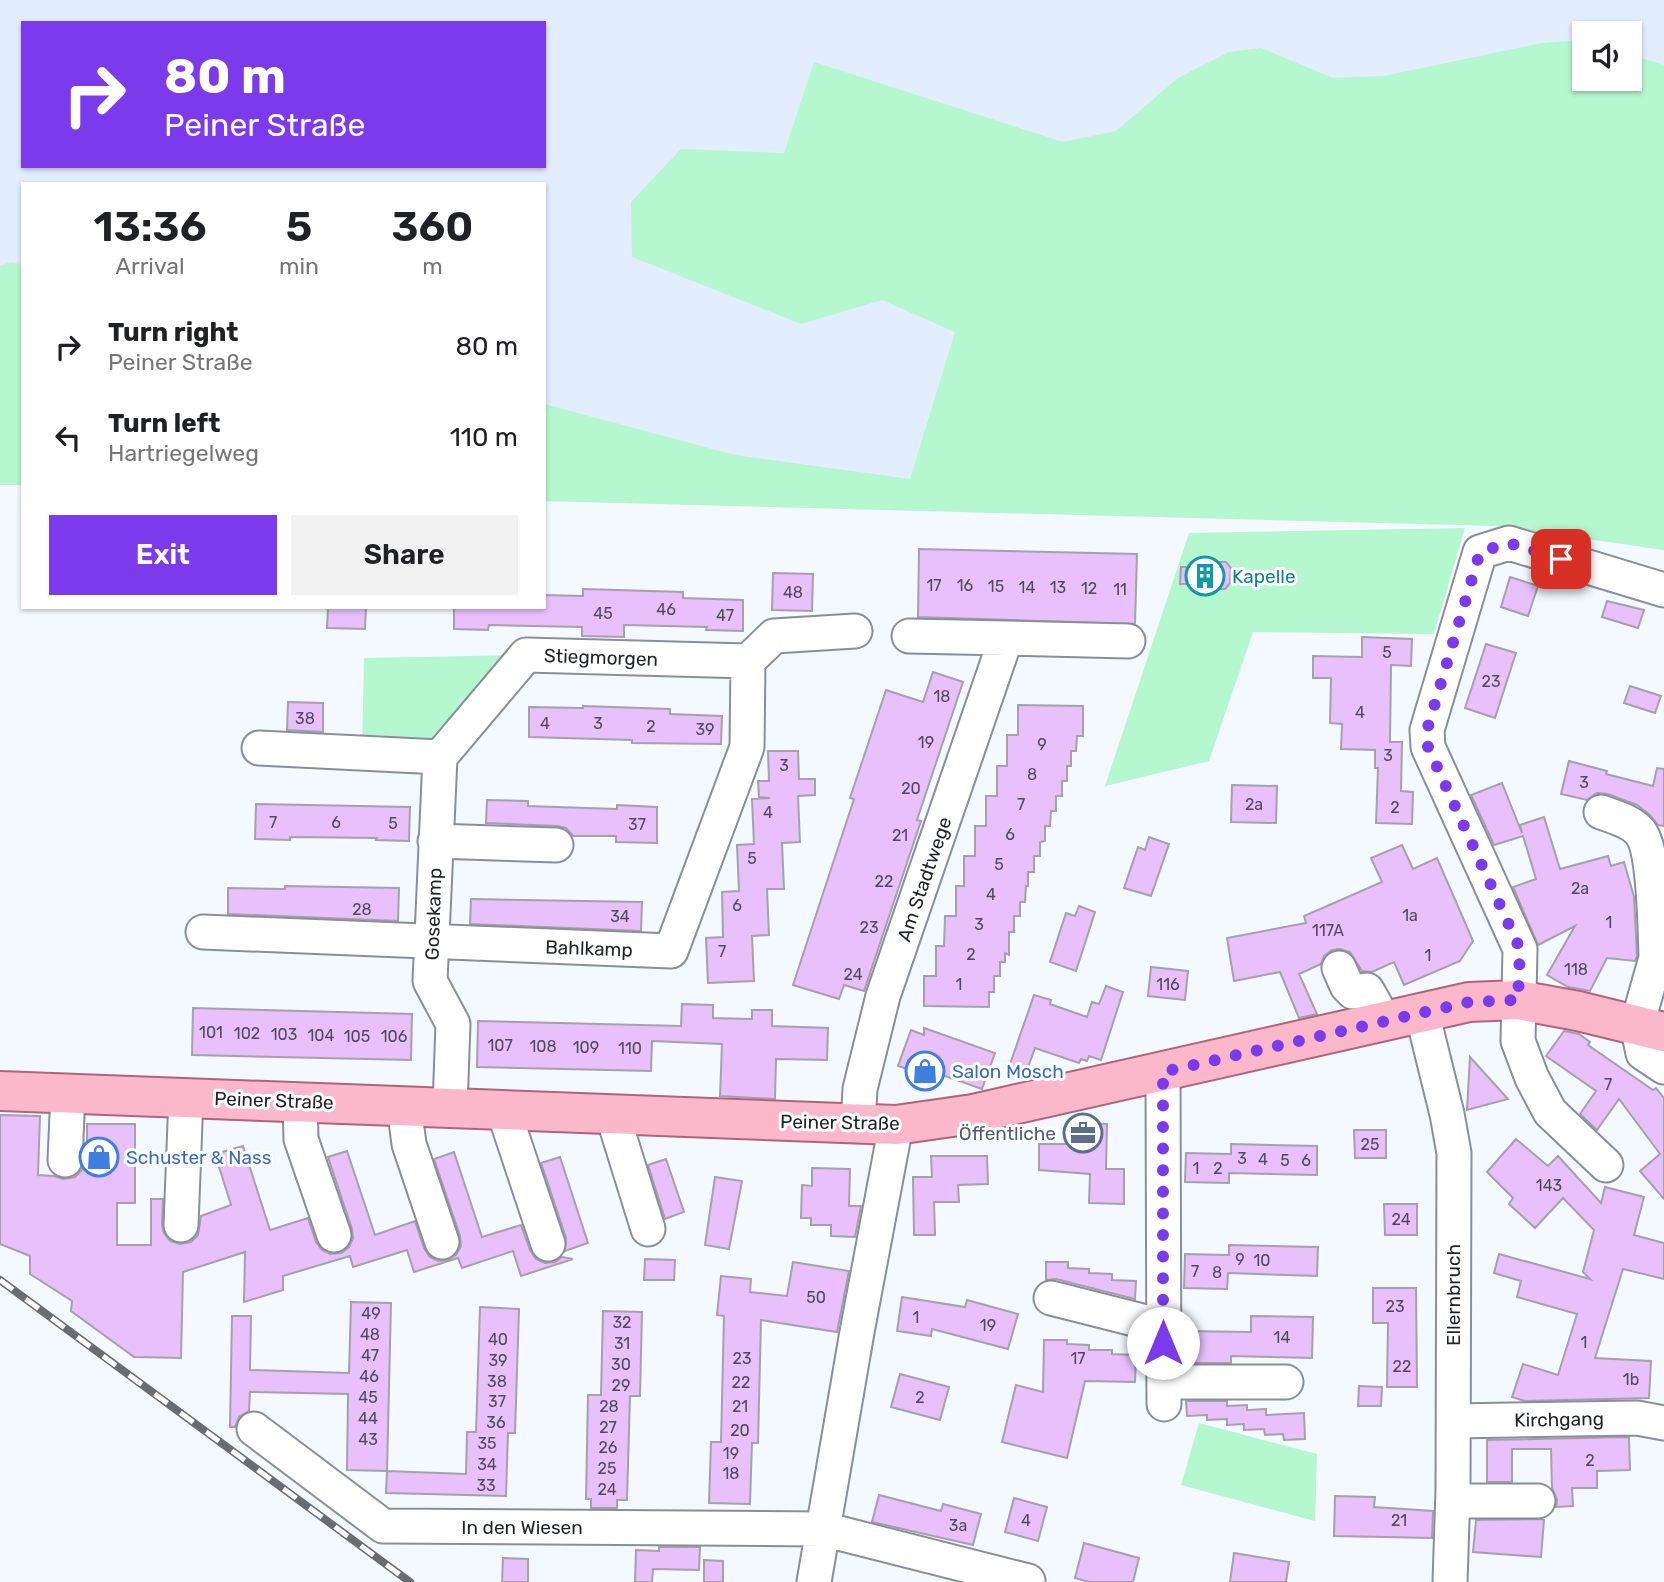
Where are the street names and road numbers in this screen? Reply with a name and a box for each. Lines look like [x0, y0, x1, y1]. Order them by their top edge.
street label: Stiegmorgen [544, 644, 658, 671]
street label: Am Stadtwege [892, 814, 957, 945]
street label: Gosekamp [420, 867, 447, 961]
street label: Bahlkamp [545, 935, 633, 962]
street label: Peiner Straße [214, 1087, 334, 1114]
street label: Peiner Straße [780, 1110, 900, 1135]
street label: Ellernbruch [1442, 1244, 1465, 1346]
street label: Kirchgang [1514, 1407, 1604, 1432]
street label: In den Wiesen [461, 1516, 583, 1539]

